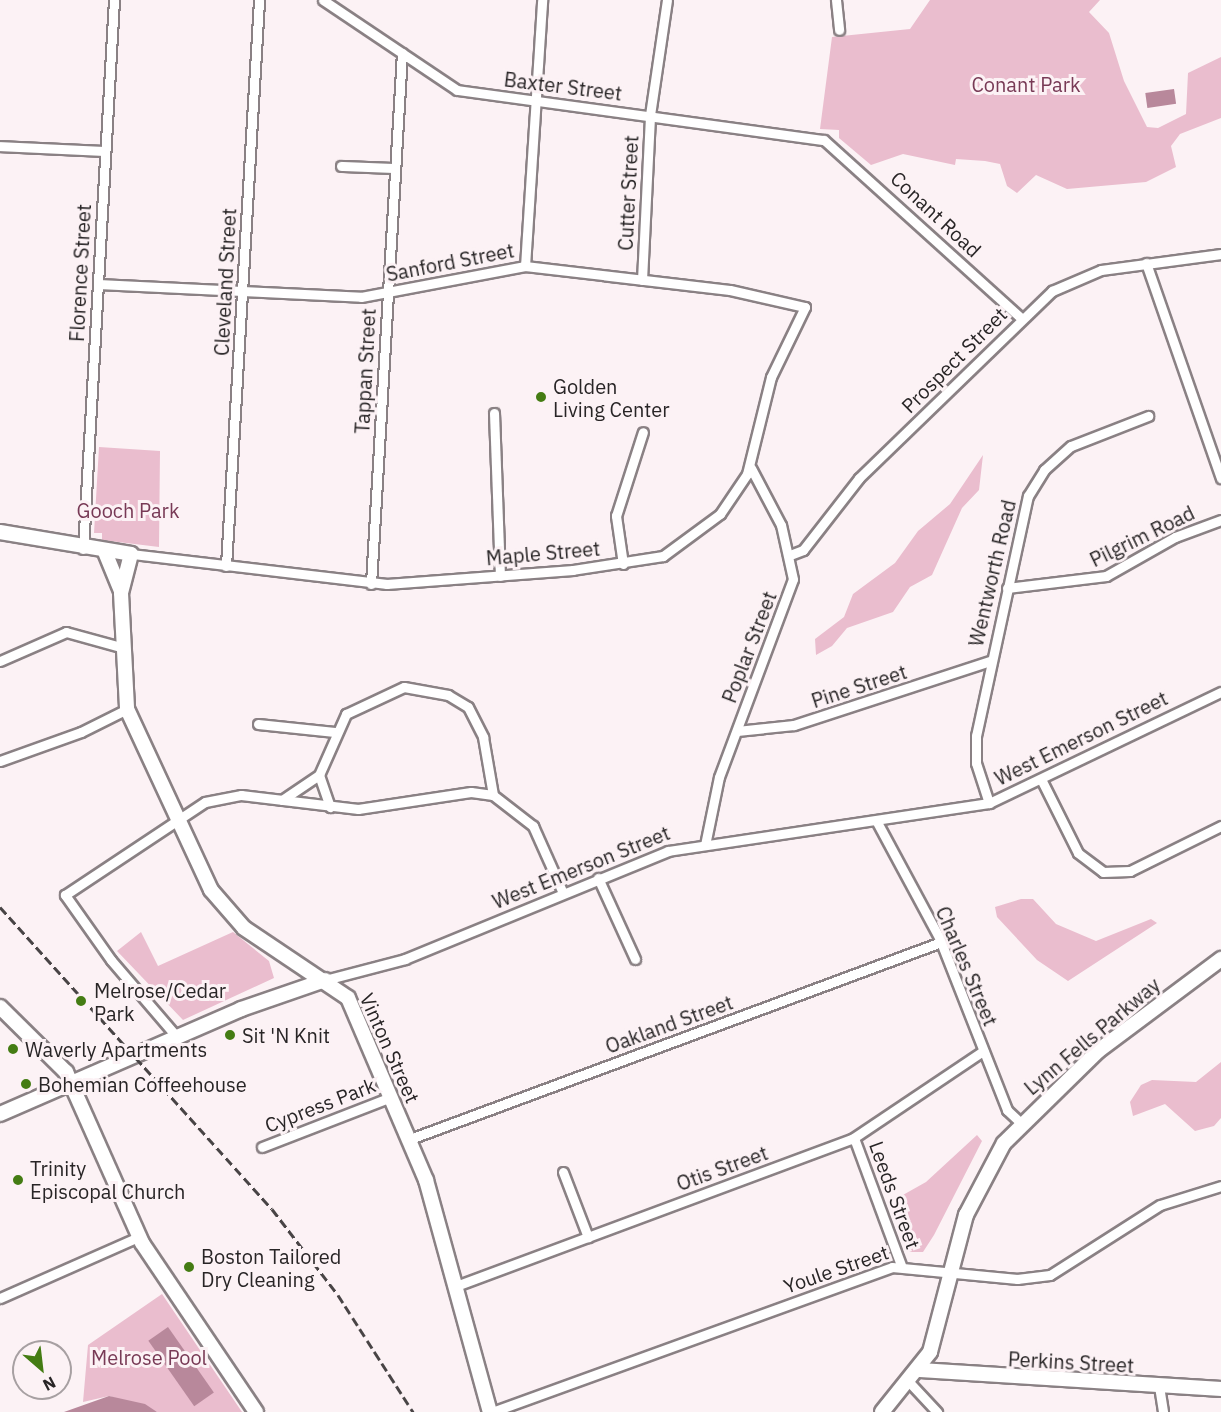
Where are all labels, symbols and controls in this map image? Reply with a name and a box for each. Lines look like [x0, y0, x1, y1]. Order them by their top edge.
street label: Baxter Street [503, 67, 623, 105]
park label: Conant Park [971, 72, 1081, 96]
street label: Cutter Street [613, 135, 643, 251]
street label: Conant Road [886, 166, 986, 262]
street label: Florence Street [64, 204, 96, 342]
street label: Cleveland Street [209, 207, 241, 357]
street label: Sanford Street [384, 238, 516, 286]
street label: Prospect Street [896, 302, 1012, 418]
street label: Tappan Street [350, 308, 380, 434]
place label: Golden Living Center [553, 374, 670, 421]
marker: Golden Living Center [534, 390, 548, 404]
street label: Wentworth Road [963, 497, 1021, 649]
park label: Gooch Park [77, 498, 179, 522]
street label: Pilgrim Road [1086, 500, 1198, 572]
street label: Maple Street [485, 536, 601, 570]
street label: Poplar Street [717, 588, 781, 706]
street label: Pine Street [808, 659, 910, 713]
street label: West Emerson Street [991, 686, 1171, 790]
street label: West Emerson Street [489, 820, 673, 914]
street label: Charles Street [931, 903, 1003, 1029]
street label: Lynn Fells Parkway [1019, 972, 1165, 1100]
place label: Melrose/Cedar Park [94, 978, 226, 1025]
street label: Vinton Street [355, 989, 425, 1107]
street label: Oakland Street [602, 990, 736, 1058]
marker: Melrose/Cedar Park [72, 992, 90, 1010]
place label: Sit 'N Knit [242, 1023, 330, 1047]
marker: Sit 'N Knit [223, 1028, 237, 1042]
place label: Waverly Apartments [25, 1037, 207, 1061]
marker: Waverly Apartments [6, 1042, 20, 1056]
place label: Bohemian Coffeehouse [38, 1072, 247, 1096]
street label: Cypress Park [261, 1073, 379, 1137]
marker: Bohemian Coffeehouse [19, 1077, 33, 1091]
street label: Leeds Street [864, 1138, 926, 1252]
street label: Otis Street [673, 1140, 771, 1196]
place label: Trinity Episcopal Church [30, 1156, 185, 1203]
marker: Trinity Episcopal Church [11, 1173, 25, 1187]
street label: Youle Street [780, 1240, 892, 1298]
place label: Boston Tailored Dry Cleaning [201, 1244, 341, 1291]
marker: Boston Tailored Dry Cleaning [182, 1260, 196, 1274]
north arrow [12, 1340, 72, 1400]
park label: Melrose Pool [91, 1345, 207, 1369]
street label: Perkins Street [1007, 1347, 1135, 1377]
text: N [40, 1373, 59, 1396]

